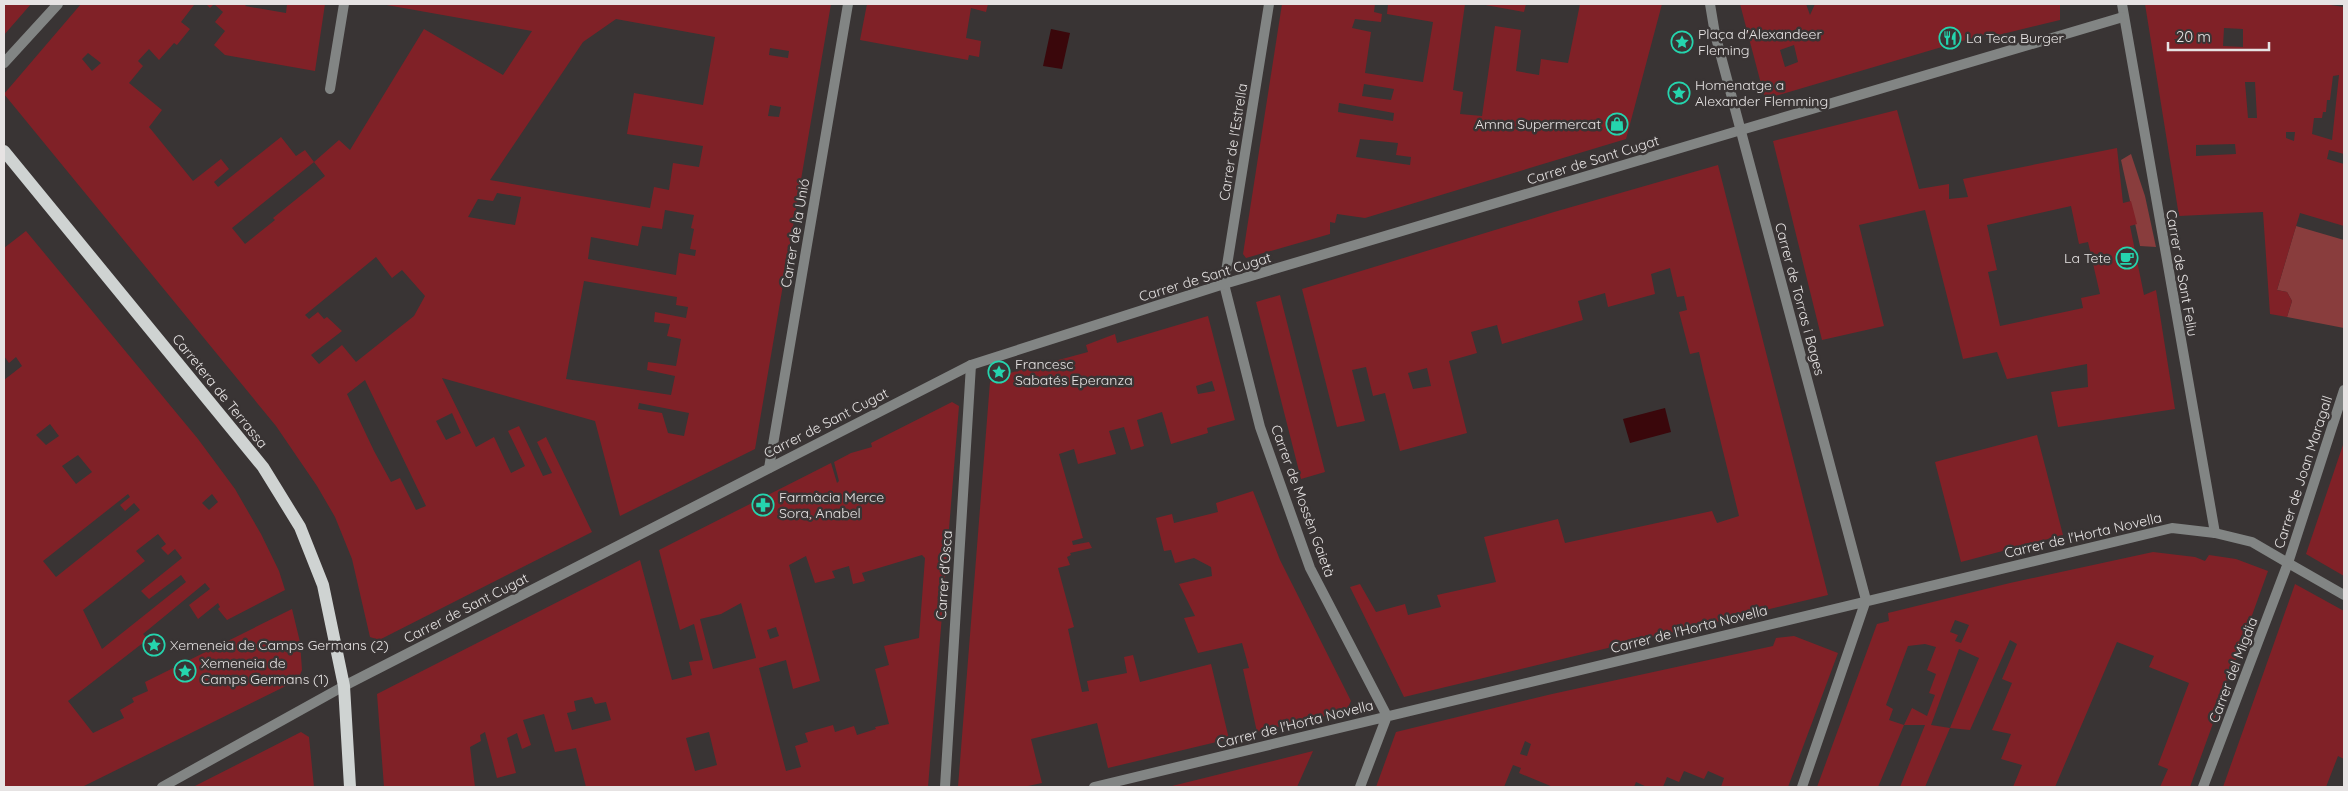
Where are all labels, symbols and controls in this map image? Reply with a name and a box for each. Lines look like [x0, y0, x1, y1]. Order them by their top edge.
scale bar [2168, 20, 2269, 52]
place label: Plaça d'Alexandeer Fleming [1698, 25, 1822, 59]
restaurant icon: La Teca Burger [1938, 26, 1962, 50]
text: 20 m [2176, 27, 2211, 46]
place label: La Teca Burger [1966, 29, 2065, 47]
place icon: Plaça d'Alexandeer Fleming [1670, 30, 1694, 54]
place label: Homenatge a Alexander Flemming [1695, 76, 1828, 110]
place icon: Homenatge a Alexander Flemming [1667, 81, 1691, 105]
street label: Carrer de l'Estrella [1215, 82, 1251, 202]
shop icon: Amna Supermercat [1605, 112, 1629, 136]
place label: Amna Supermercat [1475, 115, 1601, 133]
street label: Carrer de Sant Cugat [1525, 131, 1662, 189]
street label: Carrer de la Unió [777, 177, 813, 289]
street label: Carrer de Sant Feliu [2162, 208, 2202, 338]
street label: Carrer de Torras i Bages [1771, 221, 1829, 377]
cafe icon: La Tete [2115, 246, 2139, 270]
street label: Carrer de Sant Cugat [1137, 248, 1274, 306]
place label: La Tete [2064, 249, 2111, 267]
street label: Carretera de Terrassa [168, 330, 272, 452]
place label: Francesc Sabatés Eperanza [1015, 355, 1133, 389]
place icon: Francesc Sabatés Eperanza [987, 360, 1011, 384]
street label: Carrer de Sant Cugat [761, 384, 891, 462]
street label: Carrer de Joan Maragall [2270, 393, 2336, 551]
street label: Carrer de Mossèn Gaietà [1267, 422, 1339, 580]
place label: Farmàcia Merce Sora, Anabel [779, 488, 884, 522]
pharmacy icon: Farmàcia Merce Sora, Anabel [751, 493, 775, 517]
street label: Carrer de l'Horta Novella [2002, 508, 2164, 562]
street label: Carrer d'Osca [932, 530, 956, 620]
street label: Carrer de Sant Cugat [401, 569, 531, 647]
street label: Carrer de l'Horta Novella [1609, 601, 1769, 657]
street label: Carrer del Migdia [2205, 615, 2261, 725]
place icon: Xemeneia de Camps Germans (2) [142, 633, 166, 657]
place label: Xemeneia de Camps Germans (2) [170, 636, 389, 654]
place label: Xemeneia de Camps Germans (1) [201, 654, 329, 688]
place icon: Xemeneia de Camps Germans (1) [173, 659, 197, 683]
street label: Carrer de l'Horta Novella [1215, 696, 1375, 752]

